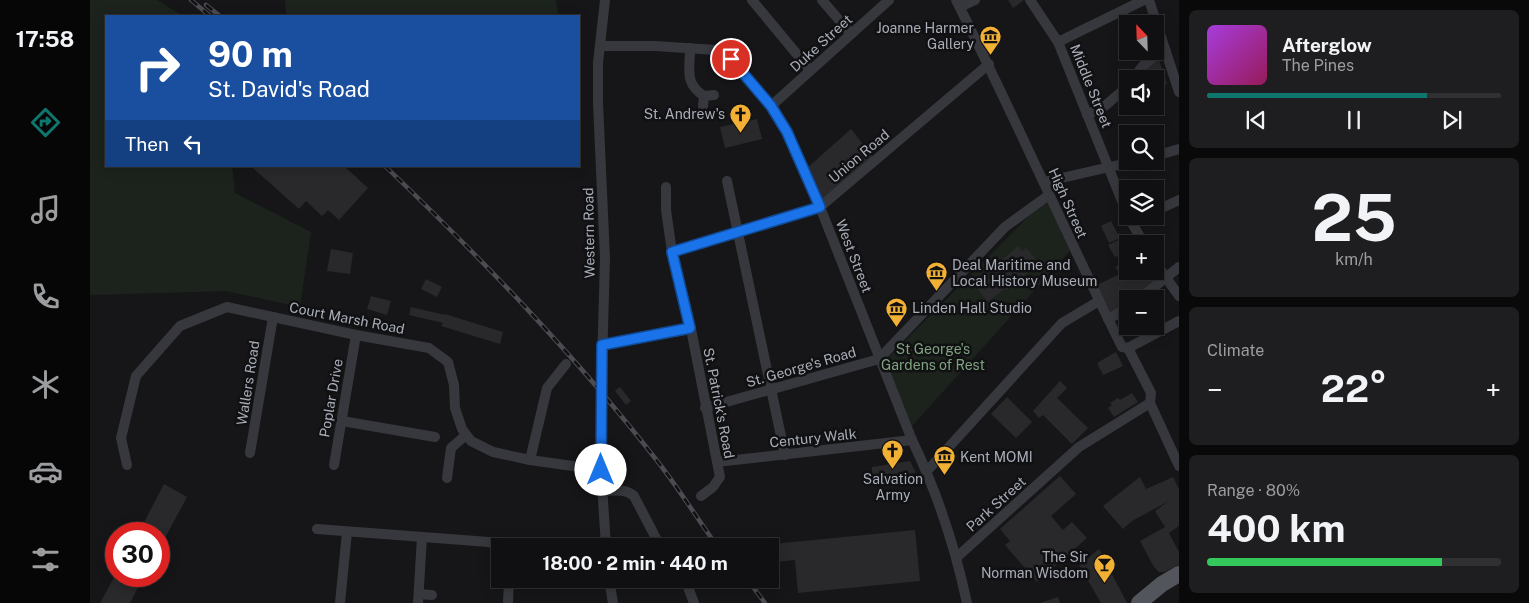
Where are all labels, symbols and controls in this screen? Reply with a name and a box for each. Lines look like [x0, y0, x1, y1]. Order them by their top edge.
street label: Duke Street [787, 11, 855, 75]
north arrow [1119, 15, 1164, 60]
map controls [1119, 15, 1164, 335]
place label: Joanne Harmer Gallery [876, 20, 975, 52]
museum icon: Joanne Harmer Gallery [978, 24, 1002, 55]
text: 17:58 [16, 26, 74, 52]
text: 90 m [208, 34, 293, 75]
text: Afterglow [1282, 34, 1372, 56]
icon: right [125, 35, 190, 100]
pin [710, 38, 752, 80]
street label: Middle Street [1067, 42, 1115, 130]
icon: arrive [717, 45, 745, 73]
text: The Pines [1282, 56, 1354, 75]
button: sound [1119, 70, 1164, 115]
text: St. David's Road [208, 76, 370, 102]
church icon: St. Andrew's [729, 102, 753, 133]
icon: directions [28, 105, 63, 140]
place label: St. Andrew's [644, 106, 725, 122]
icon: previous [1242, 106, 1270, 134]
icon: pause [1340, 106, 1368, 134]
icon: next [1438, 106, 1466, 134]
button: search [1119, 125, 1164, 170]
street label: Union Road [826, 126, 892, 186]
icon: left [179, 130, 207, 158]
text: Then [125, 133, 169, 155]
street label: High Street [1045, 165, 1091, 241]
text: 25 [1311, 179, 1397, 256]
button: layers [1119, 180, 1164, 225]
street label: Western Road [580, 187, 598, 279]
icon: music [28, 192, 63, 227]
street label: West Street [833, 217, 875, 295]
button: + [1119, 235, 1164, 280]
text: km/h [1335, 250, 1373, 269]
place label: Deal Maritime and Local History Museum [952, 257, 1097, 289]
museum icon: Deal Maritime and Local History Museum [924, 261, 948, 292]
icon: phone [28, 279, 63, 314]
button: − [1119, 290, 1164, 335]
museum icon: Linden Hall Studio [884, 296, 908, 327]
street label: Court Marsh Road [288, 299, 406, 337]
place label: Linden Hall Studio [912, 300, 1032, 316]
street label: Wallers Road [233, 340, 263, 426]
park label: St George's Gardens of Rest [881, 341, 985, 373]
text: Climate [1207, 341, 1264, 360]
street label: St. George's Road [744, 344, 858, 390]
street label: St. Patrick's Road [700, 346, 738, 460]
street label: Poplar Drive [316, 357, 346, 438]
text: 22° [1321, 366, 1387, 411]
icon: climate [28, 367, 63, 402]
text: − [1207, 373, 1223, 406]
text: + [1485, 373, 1501, 406]
street label: Century Walk [769, 425, 858, 451]
church icon: Salvation Army [881, 439, 905, 470]
position arrow [574, 443, 626, 495]
museum icon: Kent MOMI [932, 445, 956, 476]
place label: Kent MOMI [960, 449, 1033, 465]
icon: car [28, 454, 63, 489]
place label: Salvation Army [863, 471, 923, 503]
street label: Park Street [963, 473, 1029, 535]
text: Range · 80% [1207, 481, 1300, 500]
text: 400 km [1207, 506, 1345, 551]
speed limit sign: 30 [105, 522, 170, 587]
icon: filters [28, 542, 63, 577]
place label: The Sir Norman Wisdom [981, 549, 1088, 581]
text: 18:00 · 2 min · 440 m [542, 552, 728, 574]
bar icon: The Sir Norman Wisdom [1092, 553, 1116, 584]

